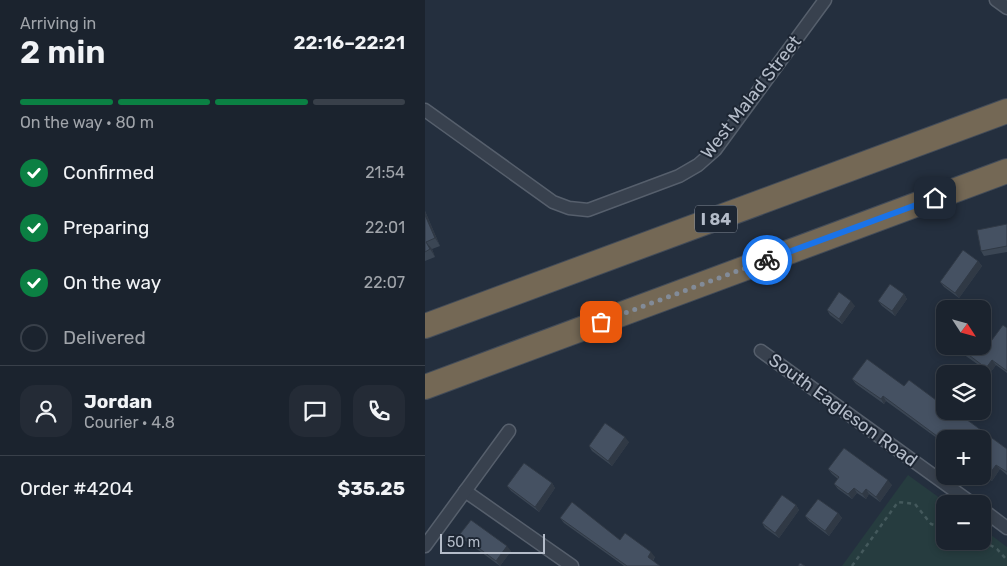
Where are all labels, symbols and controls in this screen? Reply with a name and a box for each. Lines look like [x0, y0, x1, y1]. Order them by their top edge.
text: Arriving in [20, 14, 96, 33]
text: 22:16–22:21 [293, 31, 405, 54]
street label: West Malad Street [696, 31, 806, 163]
text: 2 min [20, 33, 105, 71]
text: On the way · 80 m [20, 113, 154, 132]
icon: check [20, 159, 48, 187]
text: Confirmed [63, 161, 154, 184]
text: 21:54 [365, 163, 405, 182]
pin [914, 177, 956, 219]
icon: home [921, 184, 949, 212]
road number: I 84 [695, 205, 737, 232]
icon: check [20, 214, 48, 242]
text: Preparing [63, 216, 149, 239]
text: 22:01 [365, 218, 405, 237]
courier [742, 235, 792, 285]
icon: bike [753, 246, 781, 274]
icon: check [20, 269, 48, 297]
text: On the way [63, 271, 161, 294]
text: 22:07 [364, 273, 405, 292]
north arrow [936, 300, 991, 355]
map controls [936, 300, 991, 550]
pin [580, 301, 622, 343]
icon: bag [587, 308, 615, 336]
text: Delivered [63, 326, 146, 349]
street label: South Eagleson Road [764, 349, 922, 471]
button: layers [936, 365, 991, 420]
button: person [20, 385, 72, 437]
button: chat [289, 385, 341, 437]
button: phone [353, 385, 405, 437]
text: Jordan [84, 390, 152, 413]
text: Courier · 4.8 [84, 413, 175, 432]
button: + [936, 430, 991, 485]
text: Order #4204 [20, 477, 133, 500]
text: $35.25 [338, 477, 405, 500]
button: − [936, 495, 991, 550]
scale bar [440, 531, 545, 554]
text: 50 m [447, 534, 480, 551]

